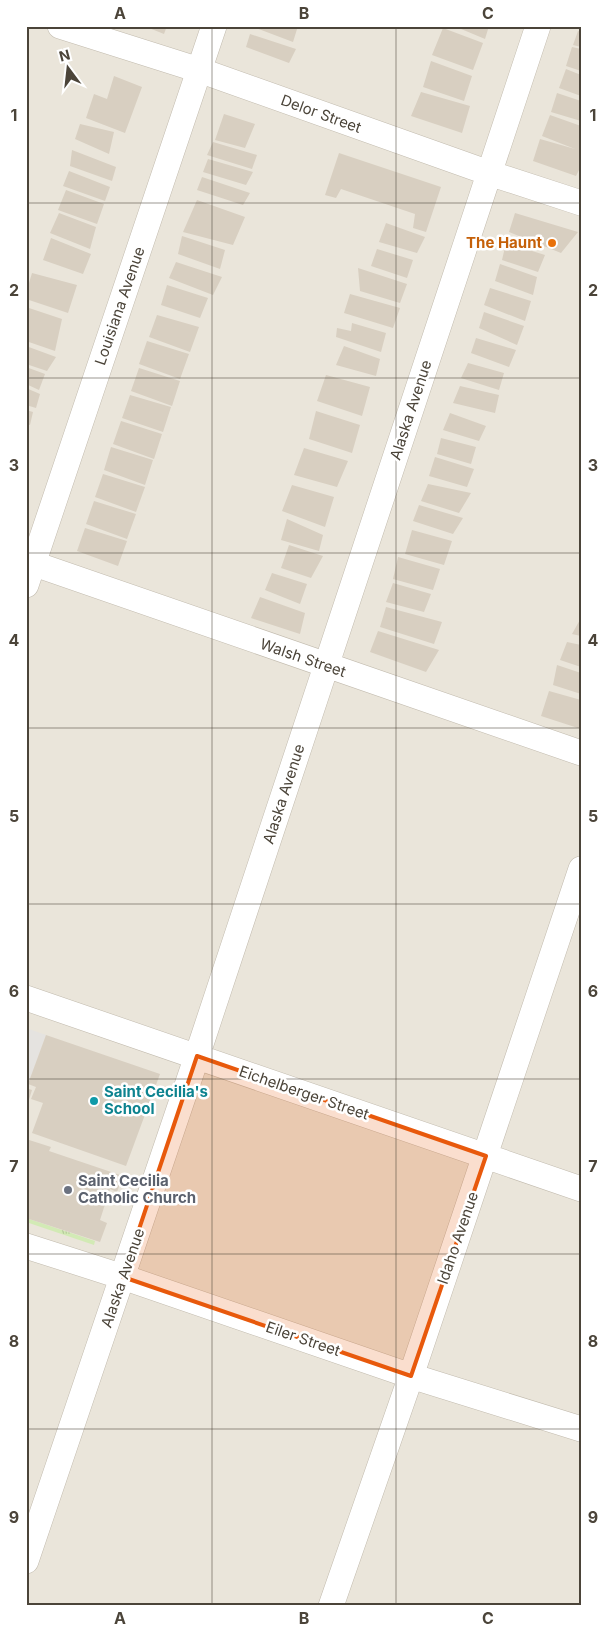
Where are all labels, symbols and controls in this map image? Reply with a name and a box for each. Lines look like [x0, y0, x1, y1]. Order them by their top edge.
text: A [114, 3, 126, 23]
text: B [299, 3, 309, 23]
text: C [482, 3, 494, 23]
north arrow [42, 42, 92, 92]
text: N [57, 45, 72, 65]
street label: Delor Street [278, 90, 364, 137]
text: 1 [11, 105, 17, 125]
text: 1 [590, 105, 596, 125]
place label: The Haunt [466, 233, 542, 252]
marker: The Haunt [546, 237, 558, 249]
street label: Louisiana Avenue [90, 244, 149, 368]
text: 2 [9, 280, 19, 300]
text: 2 [588, 280, 598, 300]
street label: Alaska Avenue [385, 358, 436, 462]
text: 3 [9, 455, 19, 475]
text: 3 [588, 455, 598, 475]
text: 4 [9, 630, 20, 650]
text: 4 [588, 630, 599, 650]
street label: Walsh Street [258, 634, 349, 681]
street label: Alaska Avenue [258, 742, 309, 846]
text: 5 [9, 806, 19, 826]
text: 5 [588, 806, 598, 826]
text: 6 [9, 981, 19, 1001]
text: 6 [588, 981, 598, 1001]
street label: Eichelberger Street [237, 1061, 372, 1124]
place label: Saint Cecilia's School [104, 1082, 208, 1118]
marker: Saint Cecilia's School [88, 1095, 100, 1107]
text: 7 [9, 1156, 19, 1176]
text: 7 [588, 1156, 598, 1176]
place label: Saint Cecilia Catholic Church [78, 1171, 196, 1207]
marker: Saint Cecilia Catholic Church [62, 1184, 74, 1196]
street label: Idaho Avenue [433, 1189, 482, 1287]
street label: Alaska Avenue [97, 1226, 148, 1330]
street label: Eiler Street [264, 1317, 343, 1360]
text: 8 [9, 1331, 19, 1351]
text: 8 [588, 1331, 598, 1351]
text: 9 [9, 1507, 19, 1527]
text: 9 [588, 1507, 598, 1527]
text: A [114, 1608, 126, 1628]
text: B [299, 1608, 309, 1628]
text: C [482, 1608, 494, 1628]

